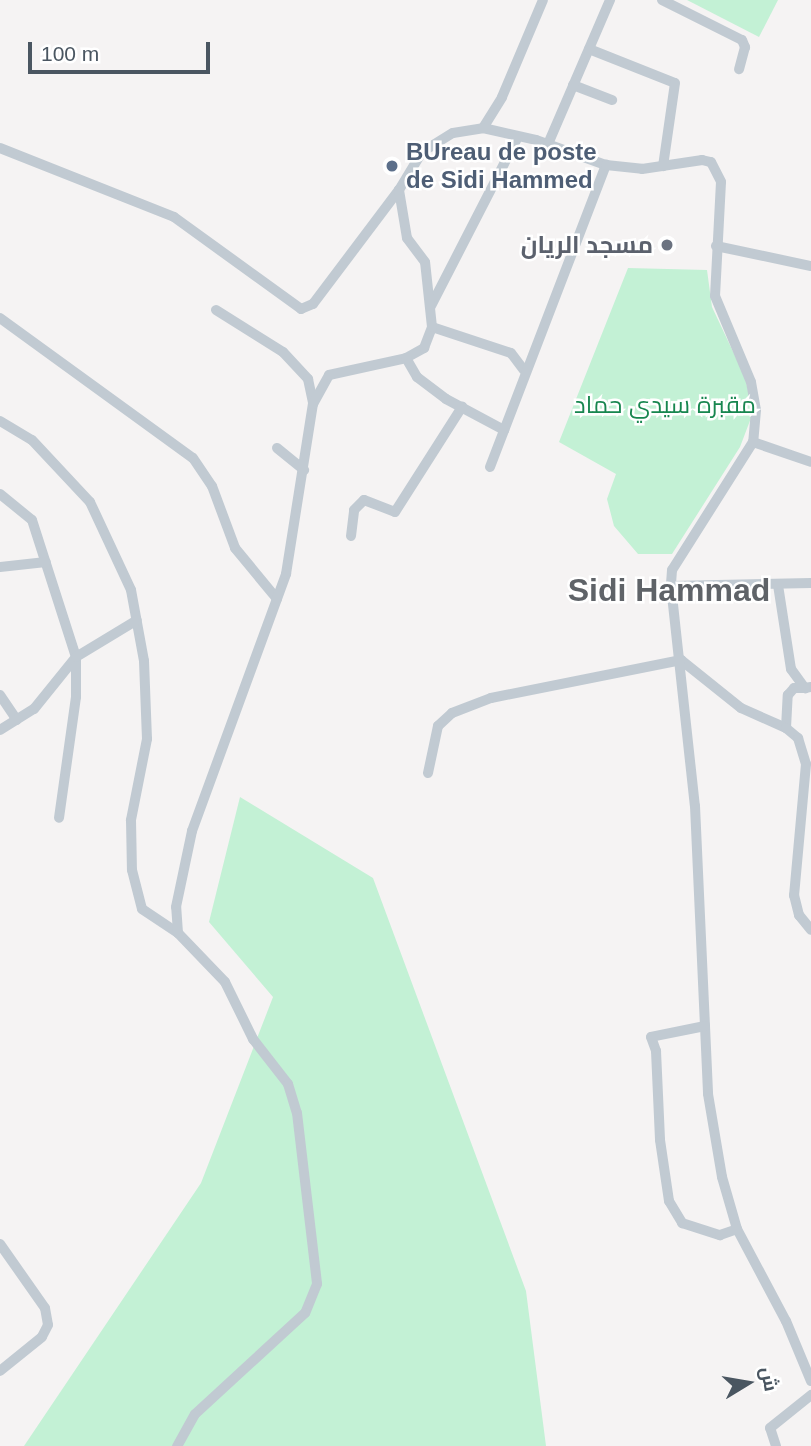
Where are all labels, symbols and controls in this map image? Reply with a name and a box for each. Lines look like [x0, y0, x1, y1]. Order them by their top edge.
scale bar [32, 28, 214, 72]
text: 100 m [41, 42, 99, 65]
place label: BUreau de poste de Sidi Hammed [406, 138, 597, 194]
marker: BUreau de poste de Sidi Hammed [384, 158, 400, 174]
place label: مسجد الريان [521, 231, 653, 259]
marker: مسجد الريان [659, 237, 675, 253]
park label: مقبرة سيدي حماد [574, 391, 756, 419]
district label: Sidi Hammad [568, 571, 770, 609]
north arrow [713, 1348, 783, 1418]
text: ش [756, 1365, 782, 1393]

